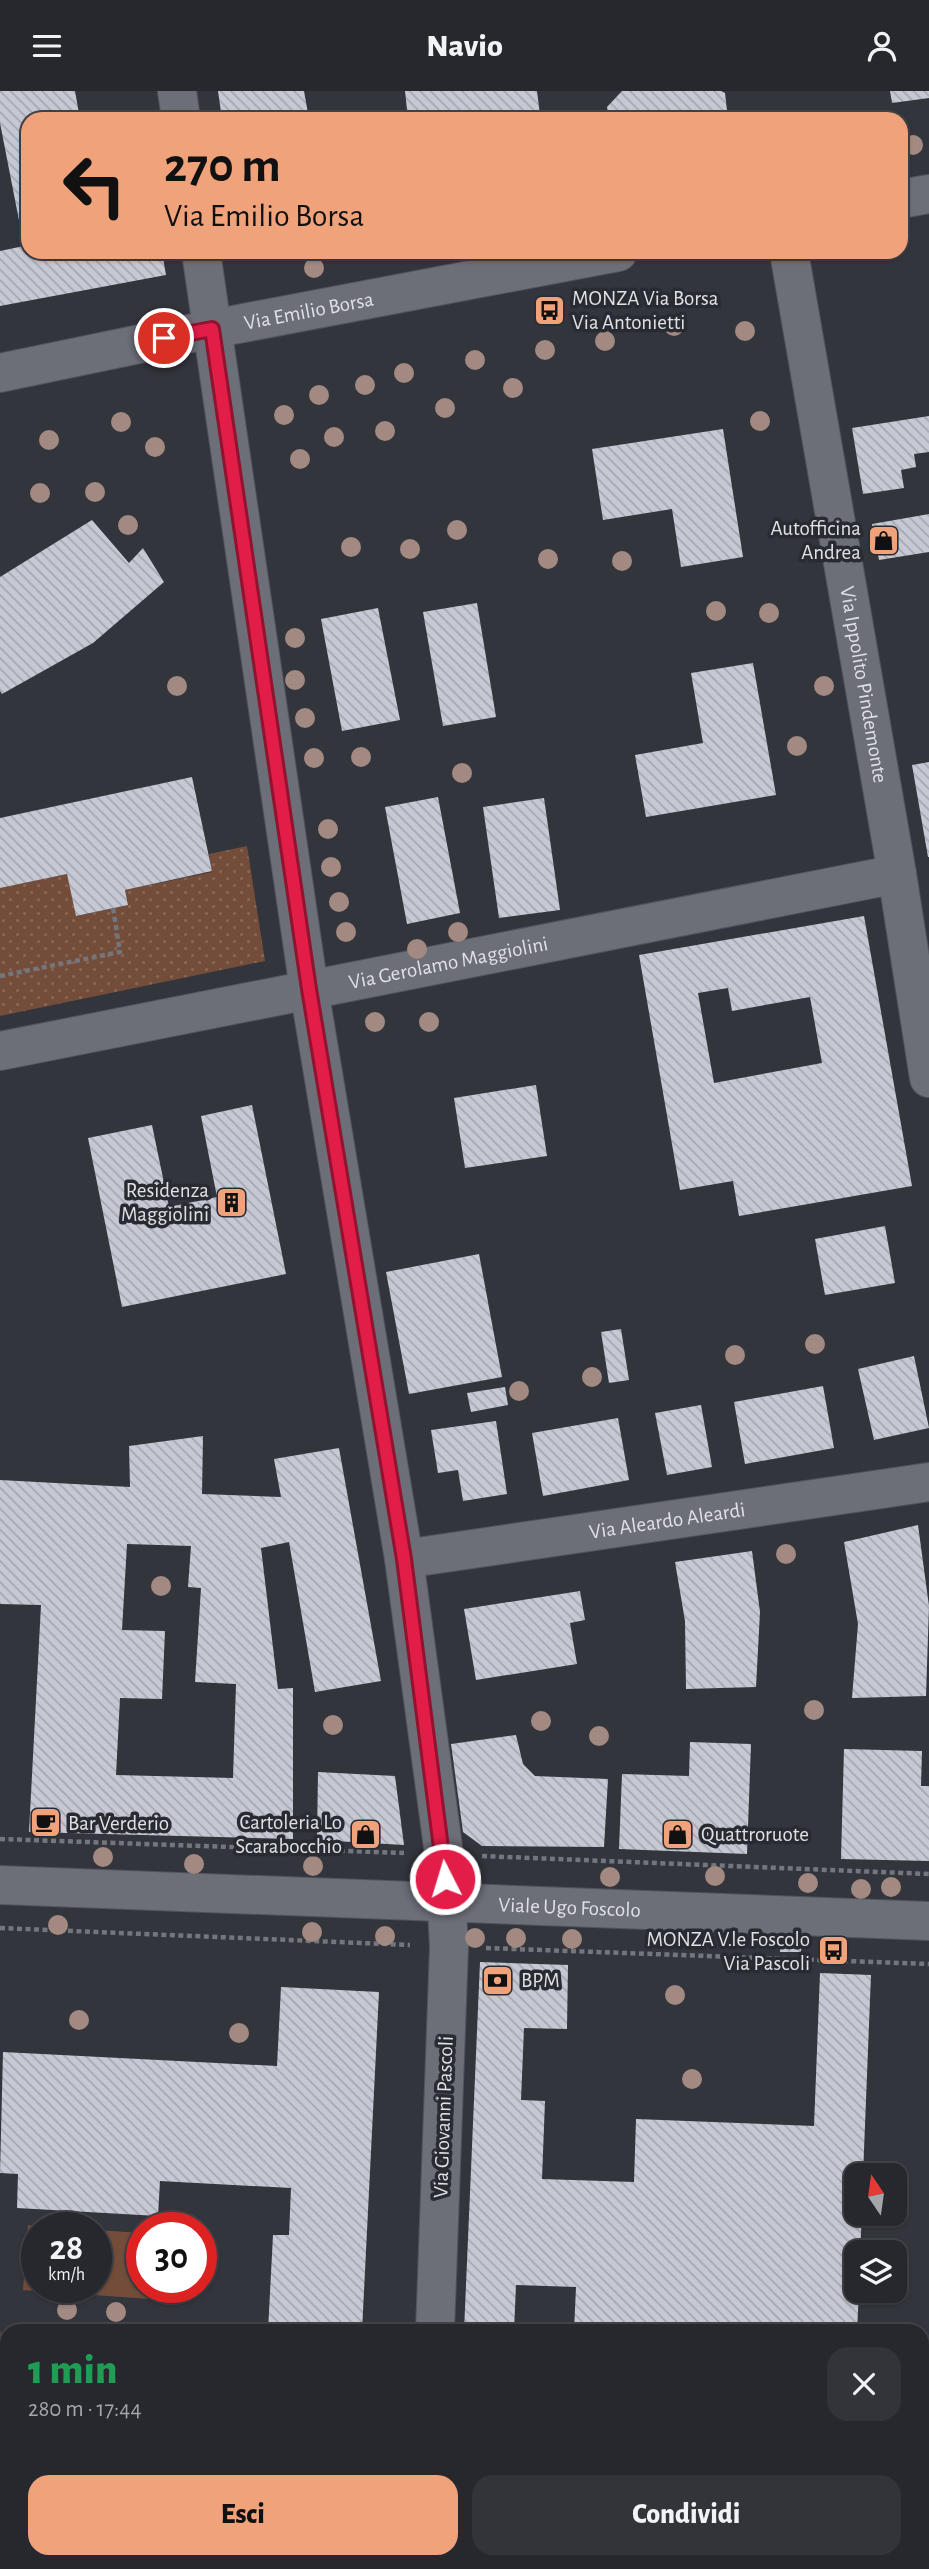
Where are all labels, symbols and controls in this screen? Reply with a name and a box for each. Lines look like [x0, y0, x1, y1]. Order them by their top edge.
icon: menu [28, 27, 66, 65]
icon: person [863, 27, 901, 65]
text: Navio [426, 30, 503, 62]
icon: left [49, 140, 140, 231]
text: 270 m [164, 142, 281, 191]
text: Via Emilio Borsa [164, 200, 364, 232]
place label: MONZA Via Borsa Via Antonietti [572, 288, 719, 333]
street label: Via Emilio Borsa [242, 289, 376, 334]
bus stop icon: MONZA Via Borsa Via Antonietti [532, 293, 566, 327]
pin [134, 308, 194, 368]
icon: arrive [145, 319, 183, 357]
place label: Autofficina Andrea [771, 518, 861, 563]
shop icon: Autofficina Andrea [867, 523, 901, 557]
street label: Via Ippolito Pindemonte [836, 585, 891, 785]
street label: Via Gerolamo Maggiolini [347, 933, 550, 993]
place label: Residenza Maggiolini [121, 1180, 209, 1225]
building icon: Residenza Maggiolini [215, 1185, 249, 1219]
street label: Via Aleardo Aleardi [588, 1499, 747, 1543]
cafe icon: Bar Verderio [28, 1806, 62, 1840]
place label: Cartoleria Lo Scarabocchio [235, 1812, 342, 1857]
place label: Bar Verderio [68, 1813, 169, 1834]
shop icon: Cartoleria Lo Scarabocchio [348, 1817, 382, 1851]
shop icon: Quattroruote [661, 1817, 695, 1851]
place label: Quattroruote [701, 1824, 809, 1845]
position arrow [408, 1842, 482, 1916]
street label: Viale Ugo Foscolo [498, 1894, 641, 1921]
place label: MONZA V.le Foscolo Via Pascoli [646, 1929, 810, 1974]
bus stop icon: MONZA V.le Foscolo Via Pascoli [816, 1934, 850, 1968]
bank icon: BPM [481, 1963, 515, 1997]
place label: BPM [521, 1970, 560, 1991]
street label: Via Giovanni Pascoli [430, 2036, 457, 2199]
north arrow [844, 2163, 906, 2226]
map controls [844, 2163, 907, 2303]
speed limit sign: 30 [126, 2212, 217, 2303]
text: 28 [50, 2231, 83, 2266]
button: layers [844, 2240, 907, 2303]
text: km/h [48, 2266, 85, 2284]
button: close [827, 2347, 901, 2421]
text: 1 min [28, 2349, 117, 2391]
text: 280 m · 17:44 [28, 2398, 141, 2421]
button: Esci [28, 2475, 458, 2555]
button: Condividi [472, 2475, 901, 2555]

